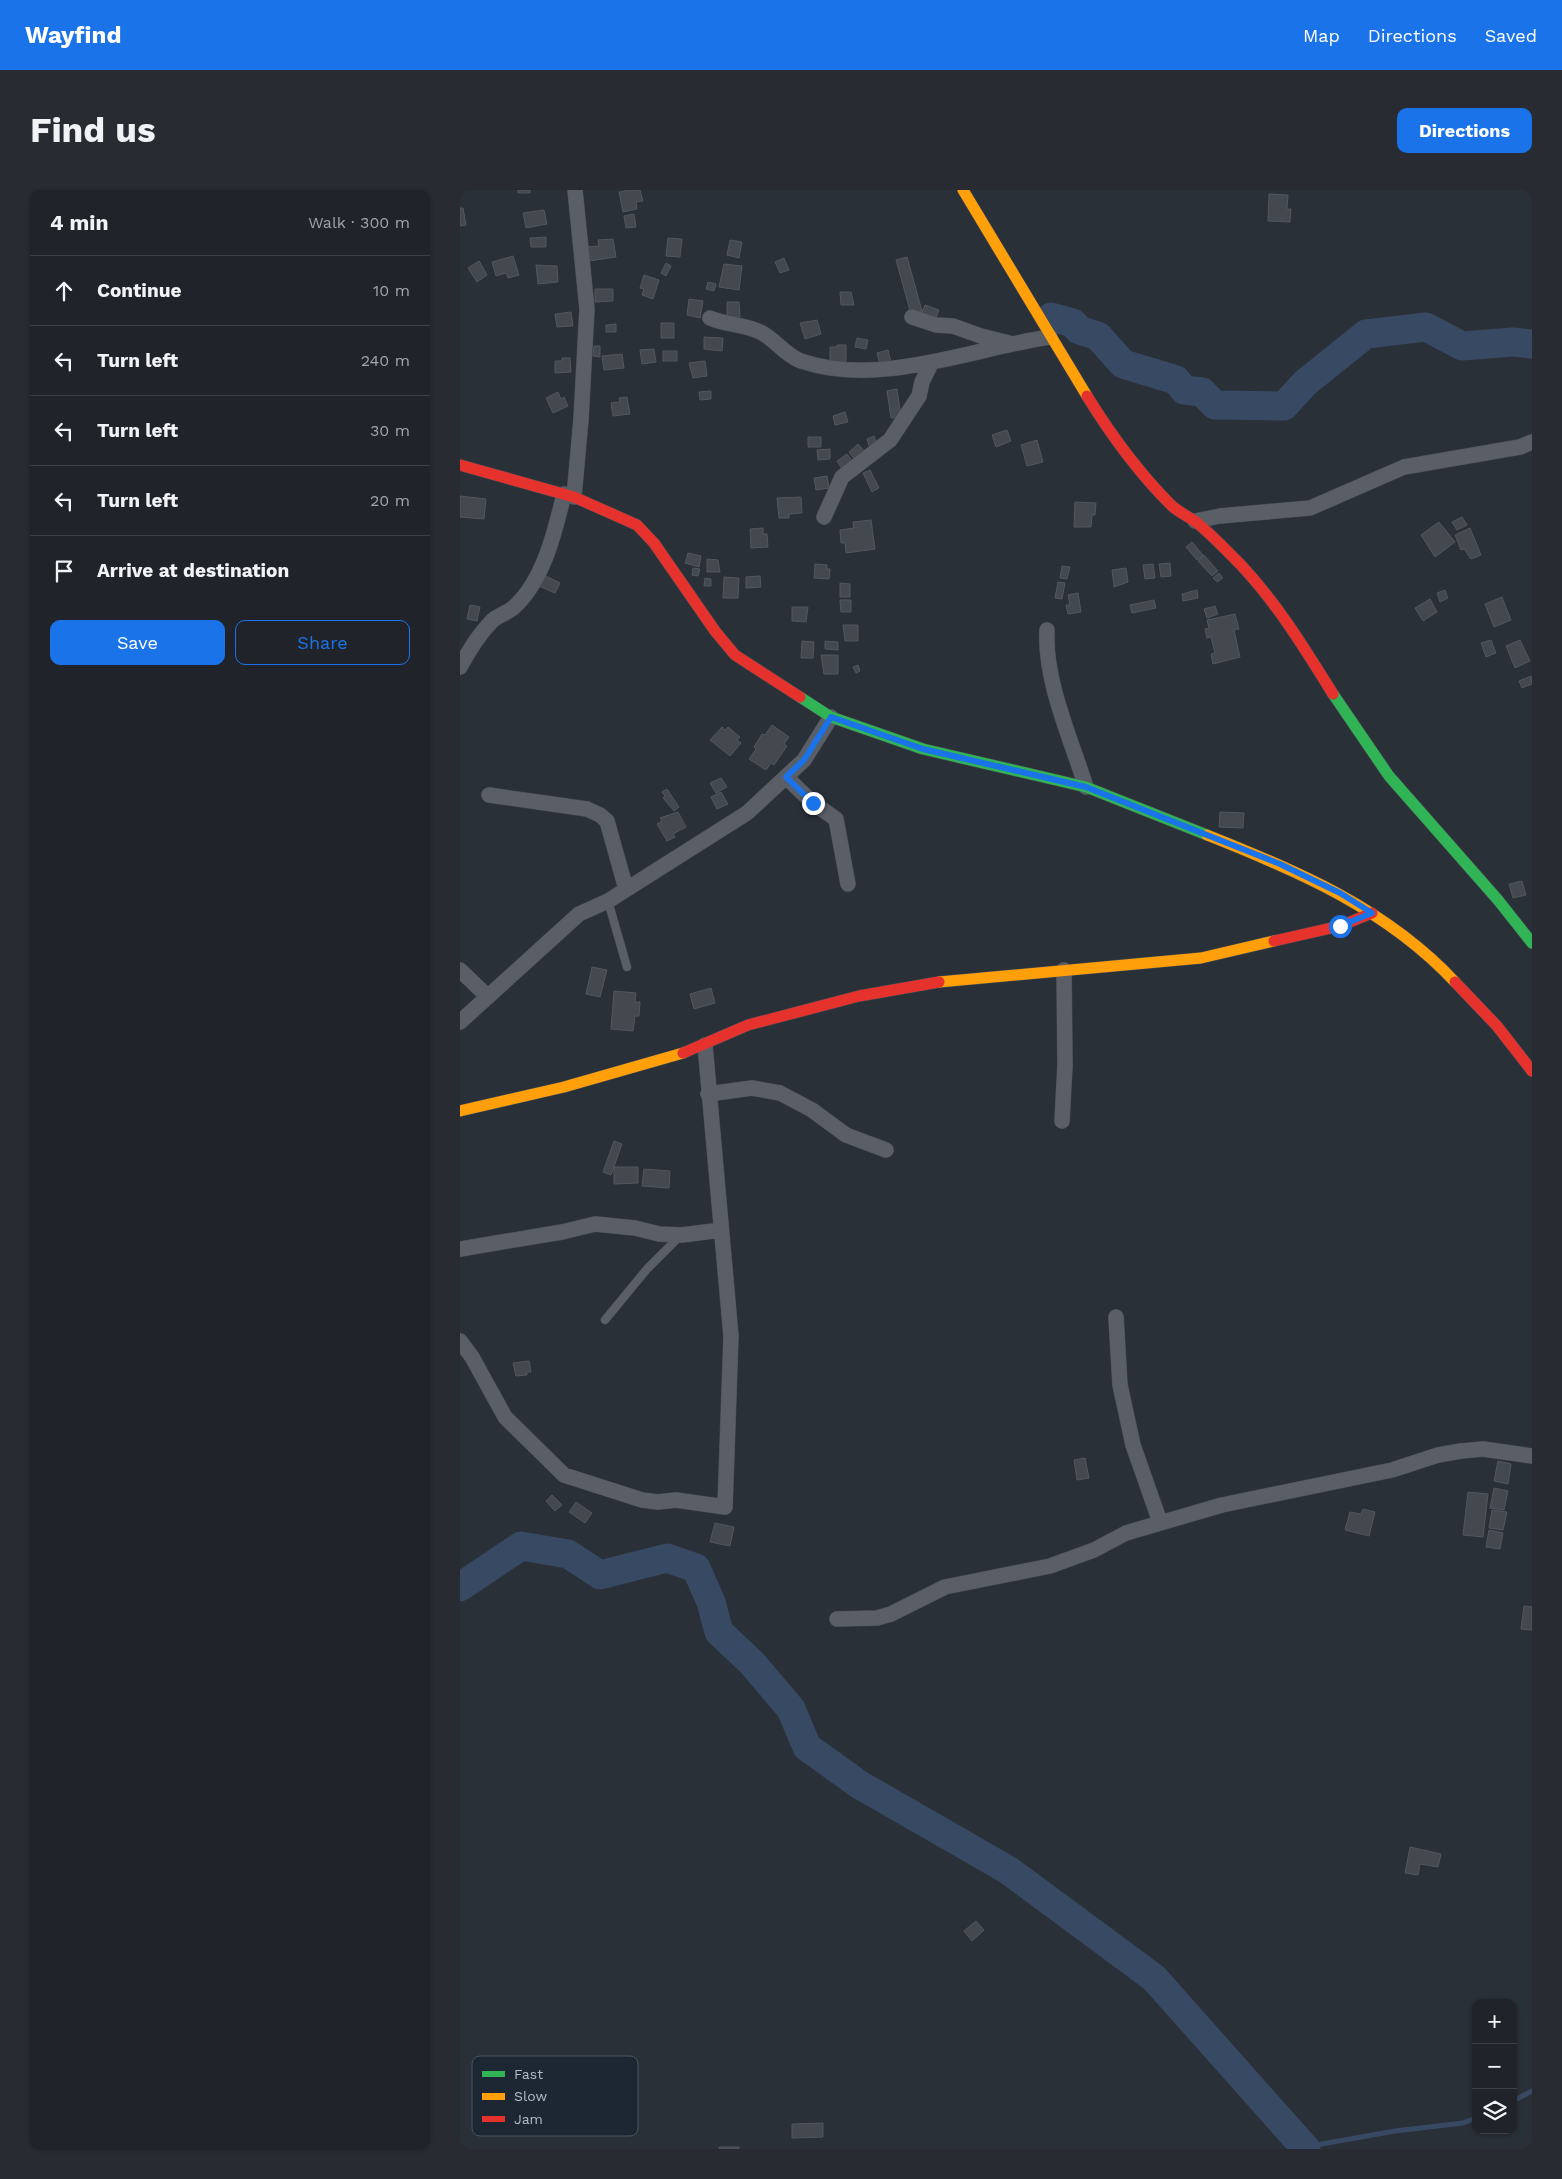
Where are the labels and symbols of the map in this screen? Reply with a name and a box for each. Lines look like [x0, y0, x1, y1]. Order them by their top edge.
route end [802, 792, 825, 815]
route start [1329, 915, 1352, 938]
legend [472, 2056, 638, 2136]
text: Fast [514, 2066, 543, 2082]
text: Slow [514, 2088, 547, 2104]
text: Jam [514, 2111, 543, 2127]

